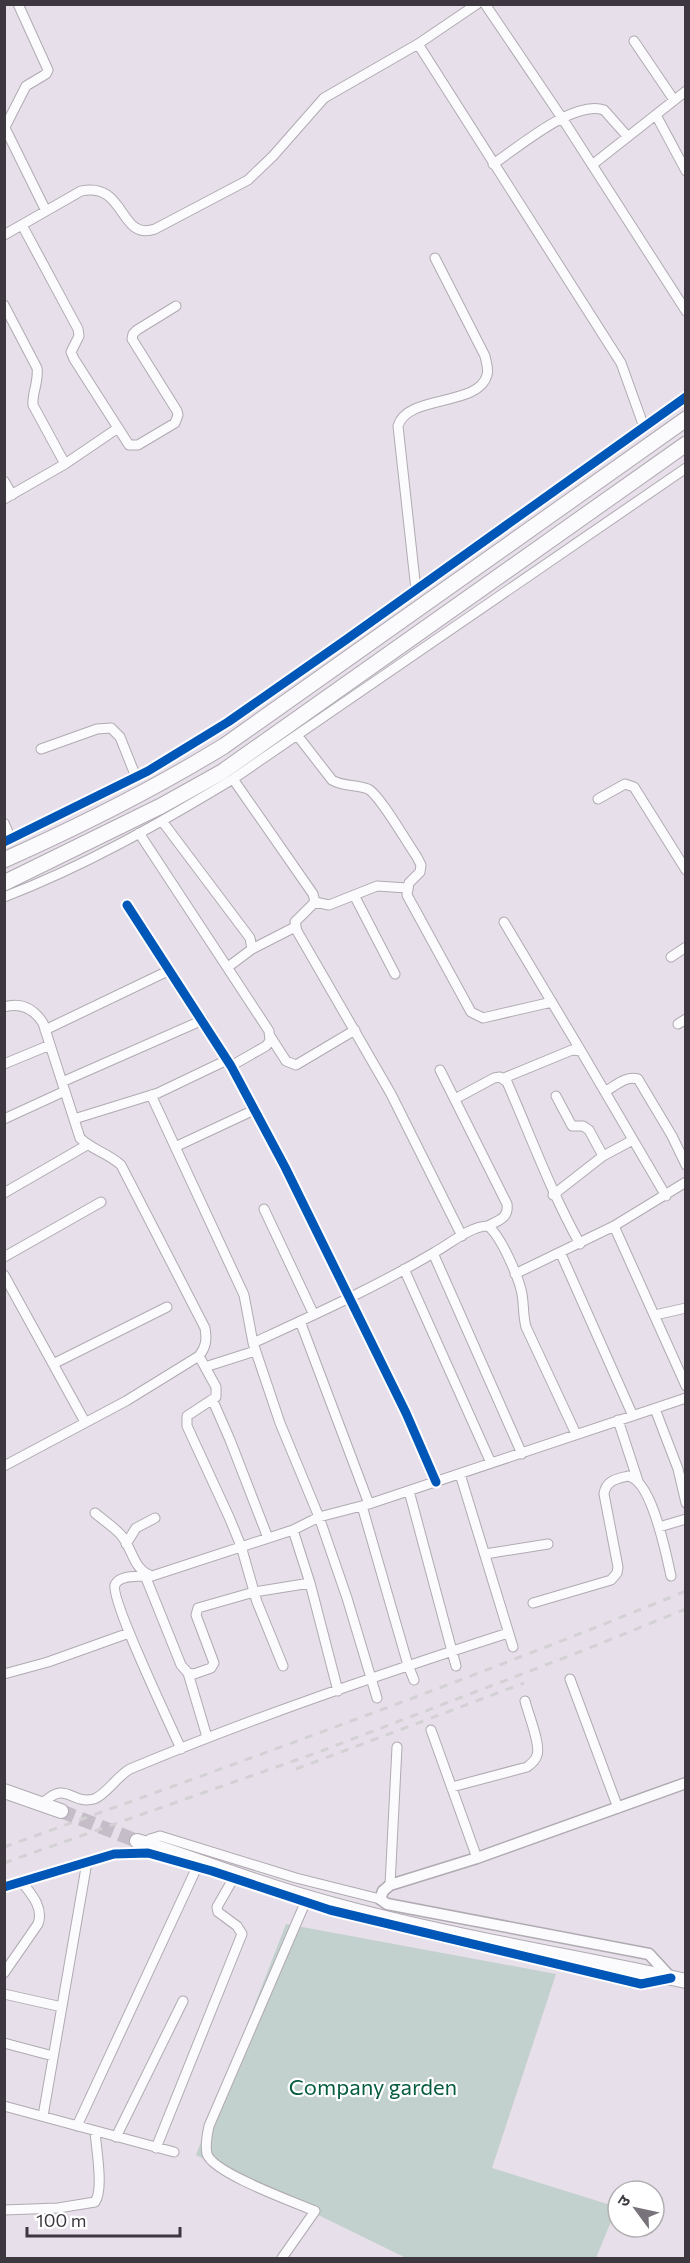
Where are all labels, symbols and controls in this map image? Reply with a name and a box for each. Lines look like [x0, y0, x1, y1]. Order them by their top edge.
park label: Company garden [289, 2073, 457, 2100]
north arrow [606, 2179, 666, 2239]
text: उ [612, 2191, 634, 2210]
scale bar [27, 2200, 180, 2238]
text: 100 m [36, 2209, 86, 2231]

